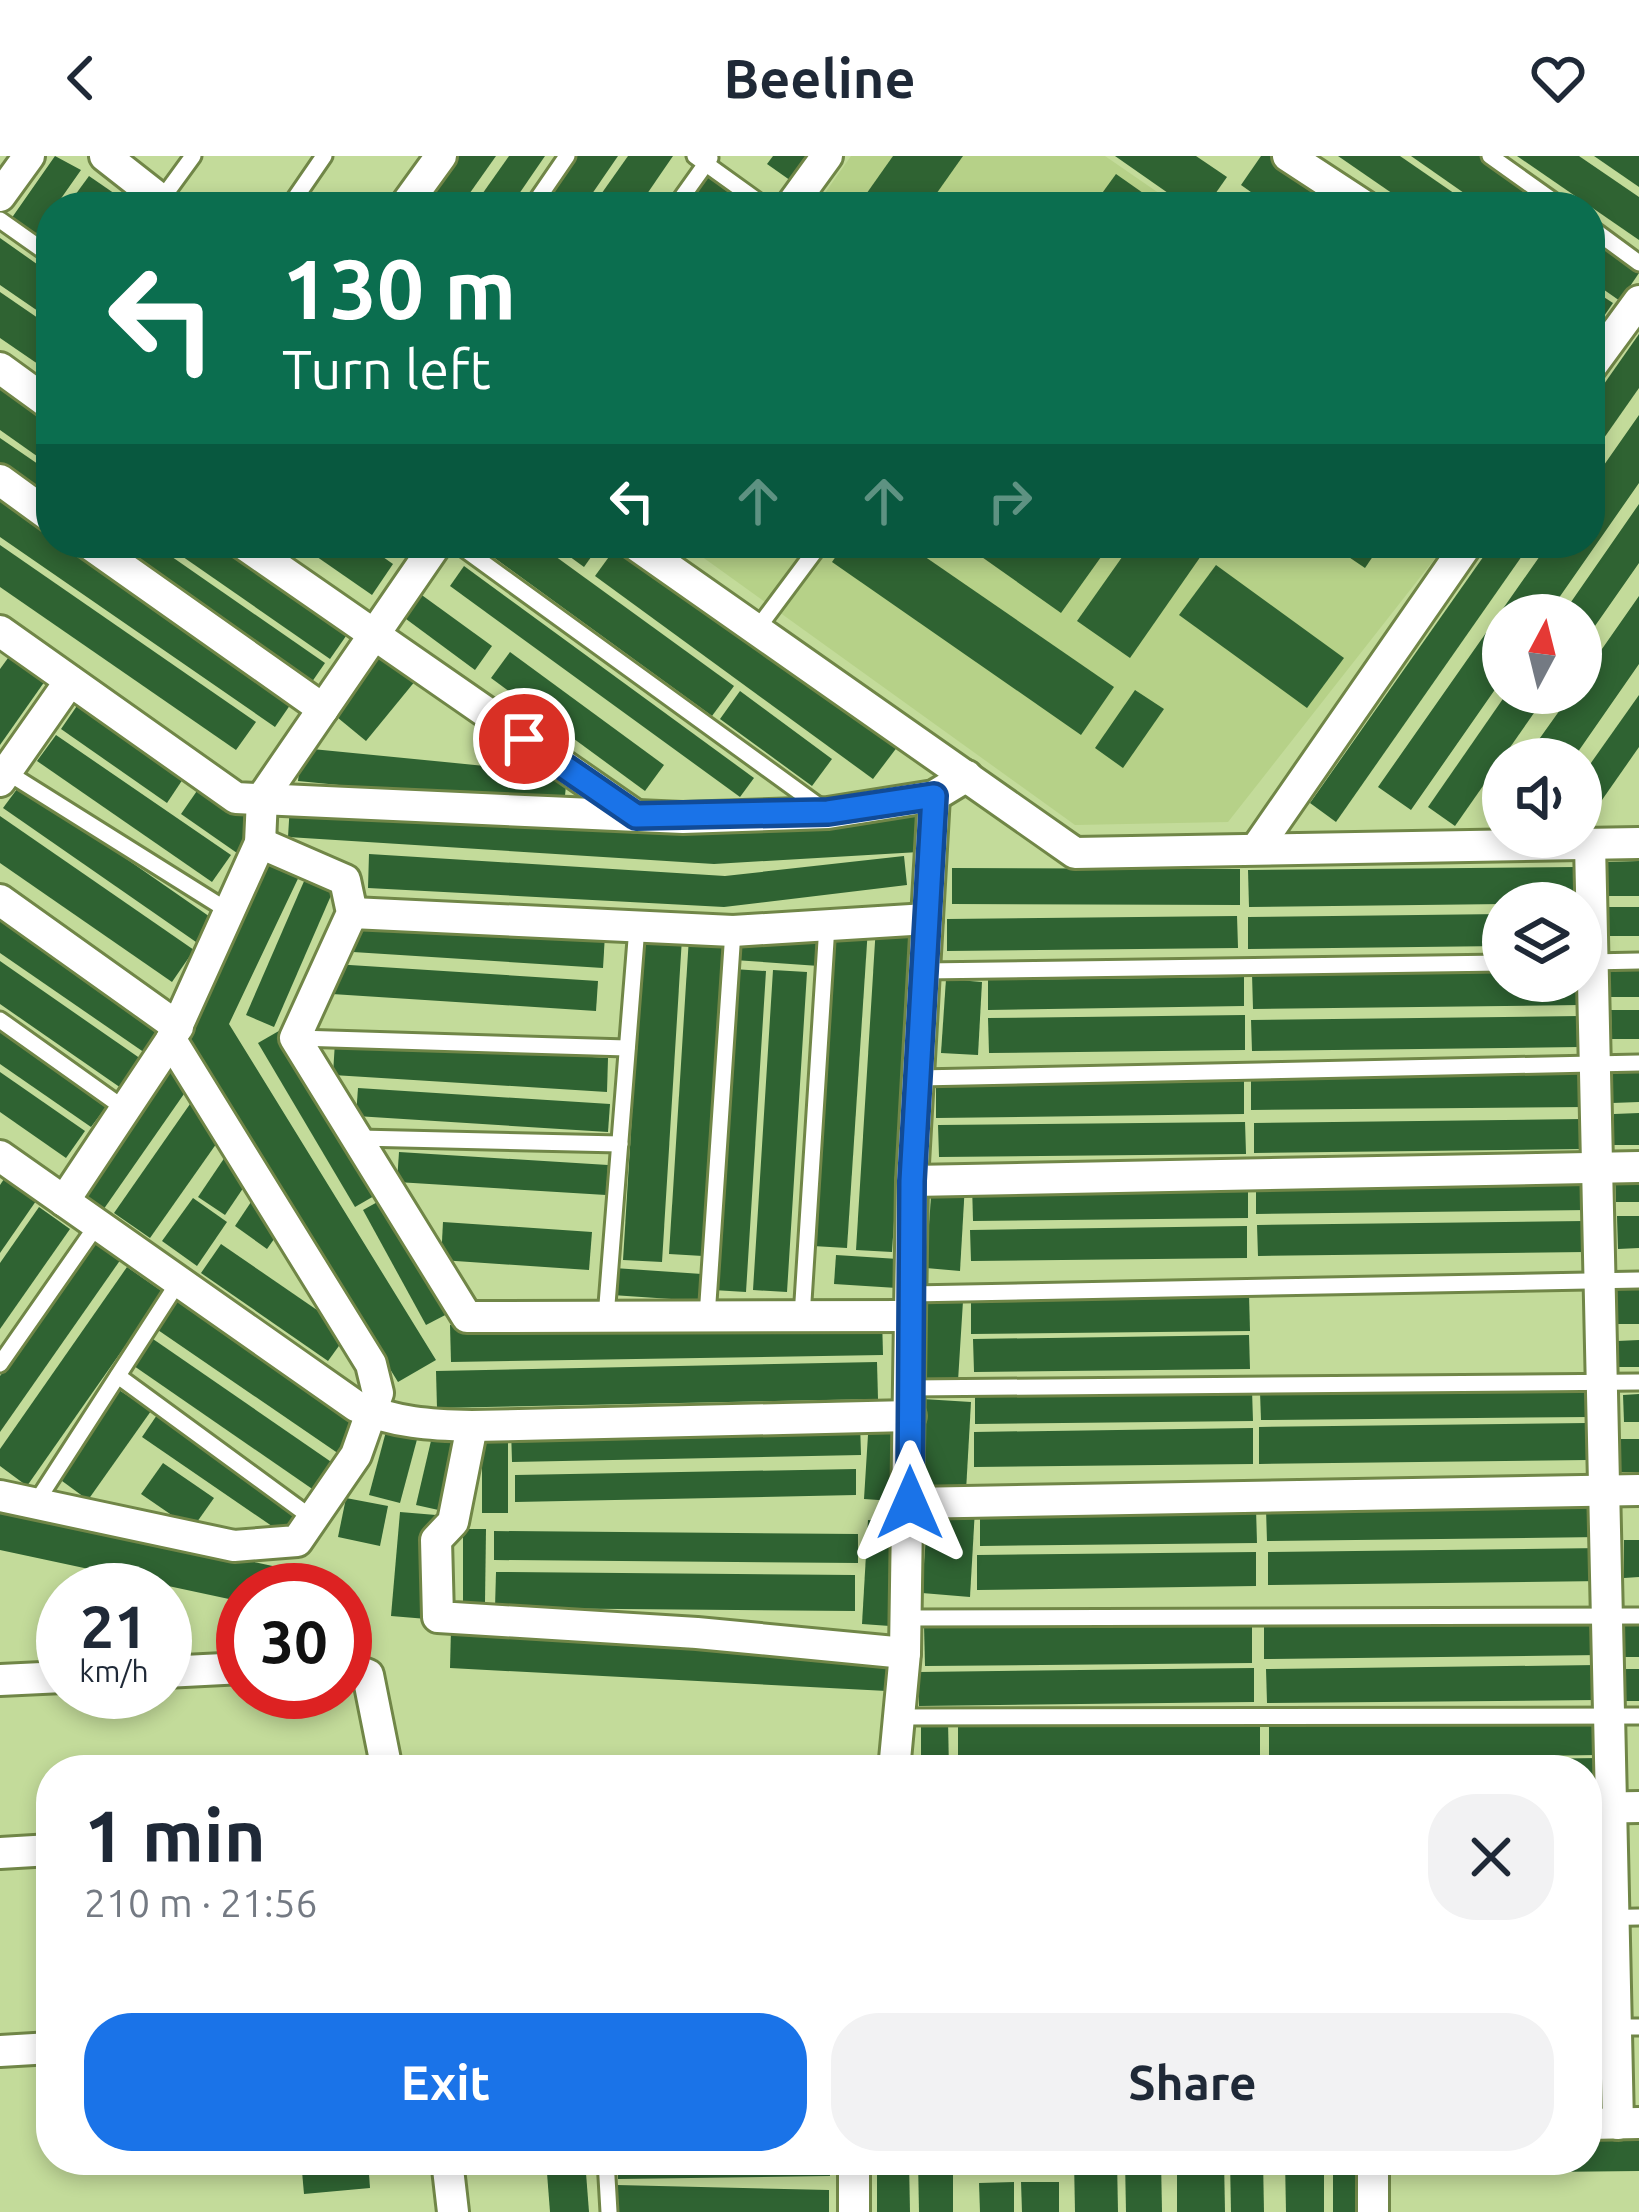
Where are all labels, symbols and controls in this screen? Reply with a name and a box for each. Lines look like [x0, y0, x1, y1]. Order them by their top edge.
icon: back [48, 45, 114, 111]
icon: heart [1525, 45, 1591, 111]
text: Beeline [723, 48, 916, 108]
icon: left [84, 240, 240, 396]
text: 130 m [282, 241, 516, 335]
text: Turn left [282, 339, 491, 399]
icon: left [599, 468, 665, 534]
icon: ahead [725, 468, 791, 534]
icon: ahead [851, 468, 917, 534]
icon: right [977, 468, 1043, 534]
north arrow [1482, 594, 1602, 714]
map controls [1482, 594, 1602, 1002]
pin [473, 688, 575, 790]
icon: arrive [491, 706, 557, 772]
button: sound [1482, 738, 1602, 858]
button: layers [1482, 882, 1602, 1002]
position arrow [847, 1440, 973, 1566]
speed limit sign: 30 [216, 1563, 372, 1719]
text: 21 [80, 1592, 148, 1659]
text: km/h [79, 1654, 149, 1688]
button: close [1428, 1794, 1554, 1920]
text: 1 min [84, 1795, 266, 1876]
text: 210 m · 21:56 [84, 1881, 318, 1924]
button: Exit [84, 2013, 807, 2151]
button: Share [831, 2013, 1554, 2151]

